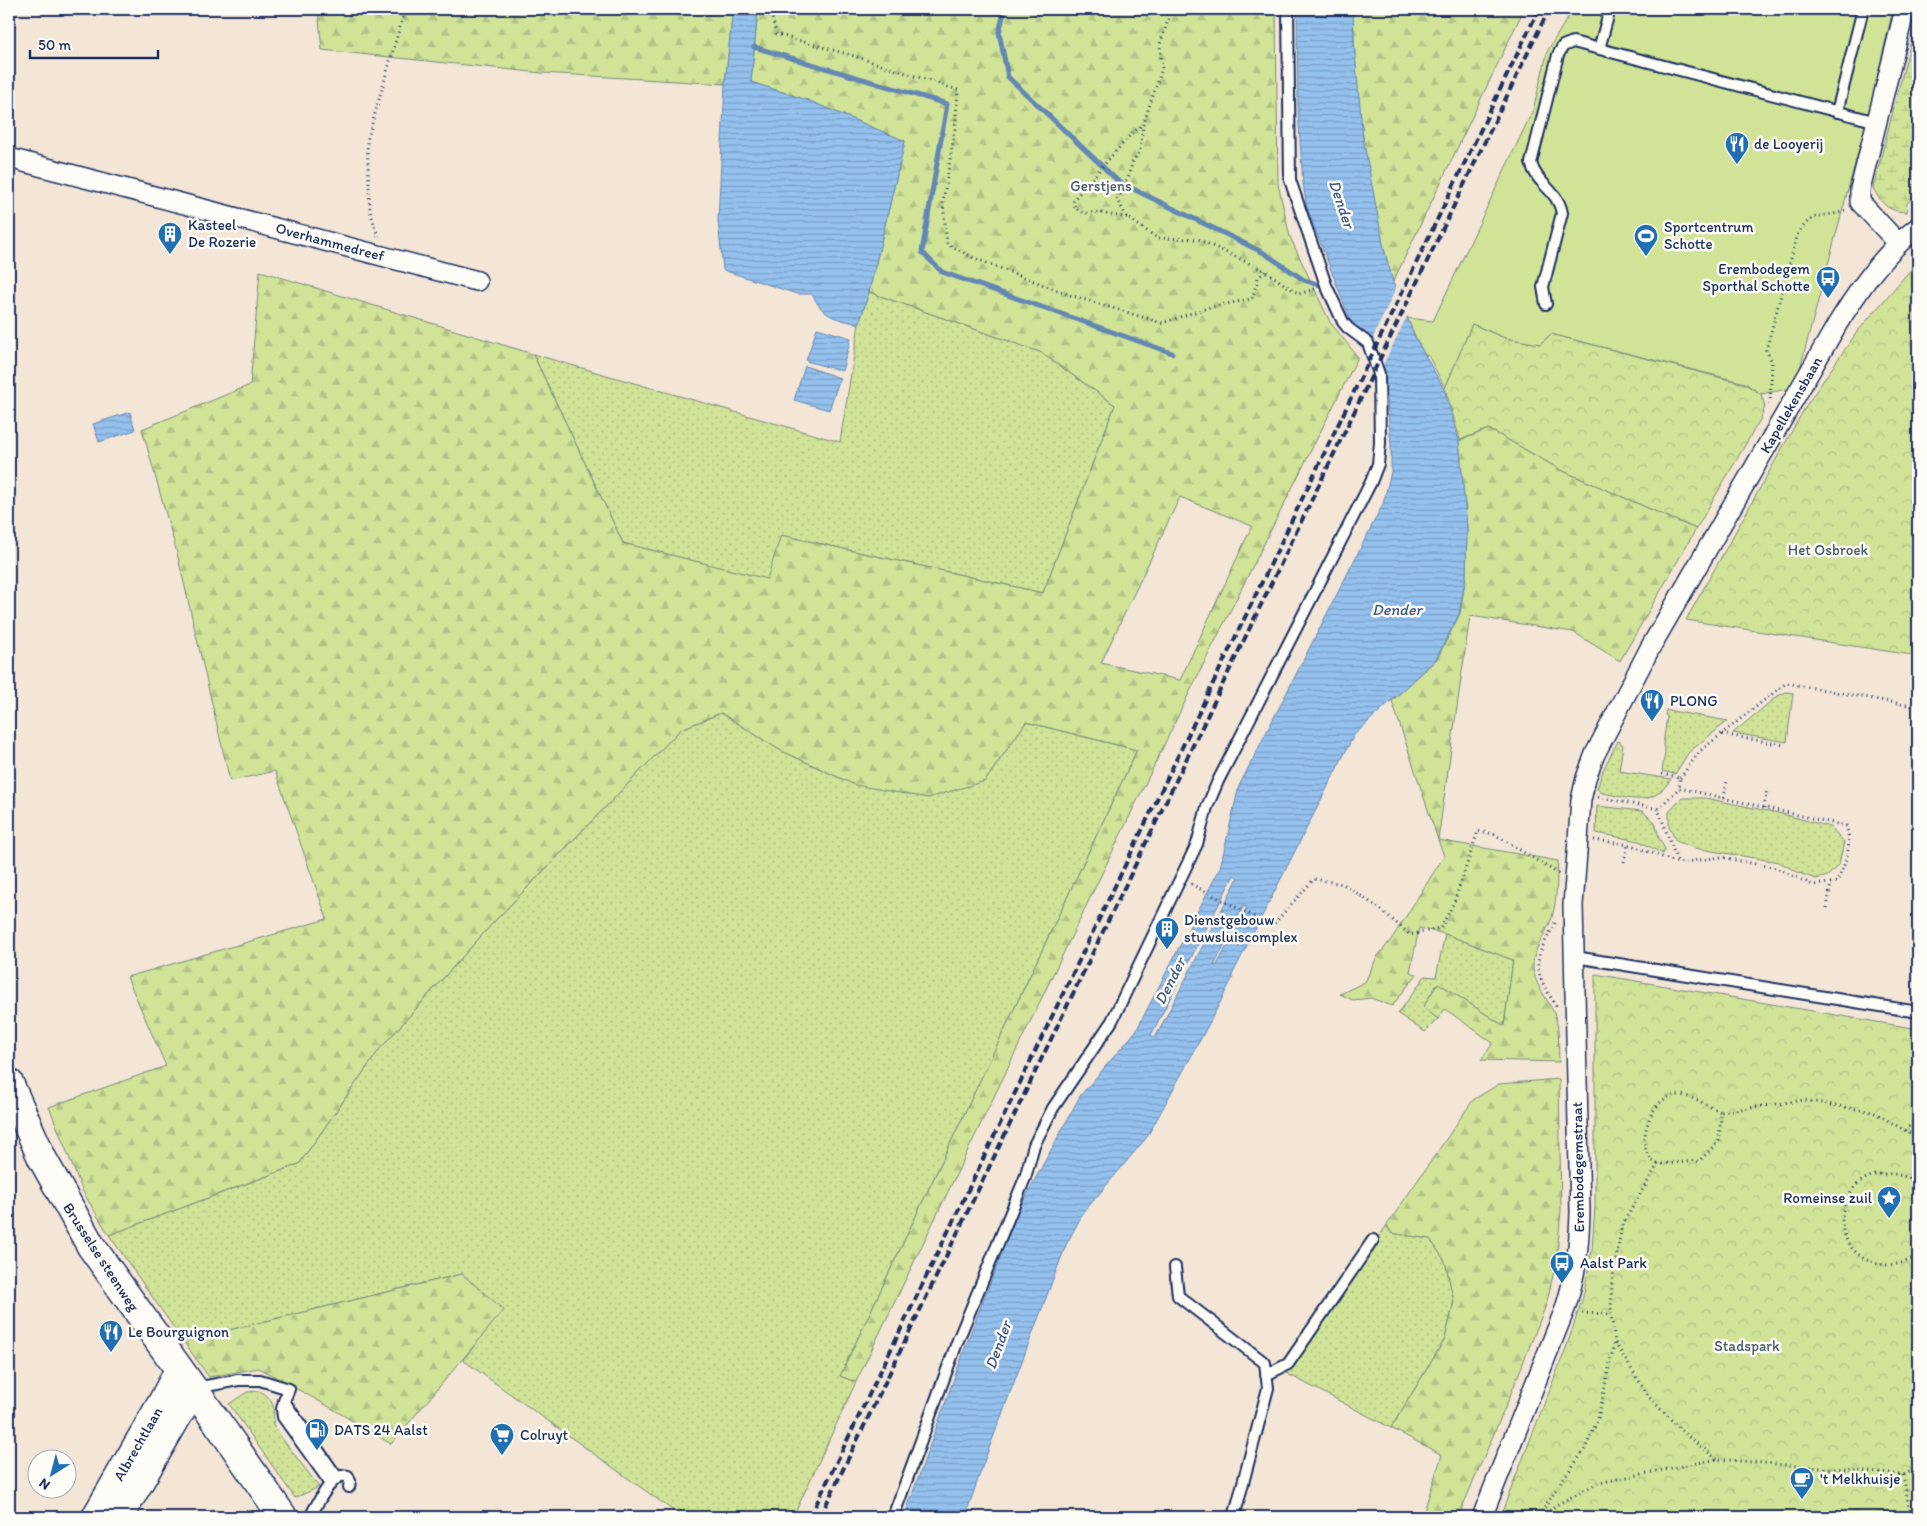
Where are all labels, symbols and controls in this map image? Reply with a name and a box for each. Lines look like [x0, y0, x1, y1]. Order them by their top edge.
scale bar [30, 28, 158, 60]
text: 50 m [38, 36, 71, 54]
restaurant icon: de Looyerij [1724, 131, 1750, 165]
place label: de Looyerij [1754, 135, 1823, 153]
park label: Gerstjens [1070, 177, 1132, 195]
water label: Dender [1325, 177, 1360, 232]
place label: Kasteel De Rozerie [188, 216, 256, 251]
place label: Sportcentrum Schotte [1664, 218, 1754, 253]
street label: Overhammedreef [274, 219, 387, 265]
building icon: Kasteel De Rozerie [157, 221, 183, 255]
sports icon: Sportcentrum Schotte [1633, 223, 1659, 257]
place label: Erembodegem Sporthal Schotte [1703, 260, 1810, 295]
bus stop icon: Erembodegem Sporthal Schotte [1815, 265, 1841, 299]
street label: Kapellekensbaan [1756, 353, 1826, 457]
park label: Het Osbroek [1788, 541, 1869, 559]
water label: Dender [1372, 600, 1424, 619]
restaurant icon: PLONG [1639, 688, 1665, 722]
place label: PLONG [1670, 692, 1718, 710]
place label: Dienstgebouw stuwsluiscomplex [1184, 911, 1298, 946]
building icon: Dienstgebouw stuwsluiscomplex [1154, 916, 1180, 950]
water label: Dender [1150, 953, 1191, 1007]
street label: Erembodegemstraat [1568, 1101, 1588, 1233]
place icon: Romeinse zuil [1876, 1185, 1902, 1219]
place label: Romeinse zuil [1783, 1189, 1873, 1207]
street label: Brusselse steenweg [59, 1199, 143, 1315]
bus stop icon: Aalst Park [1549, 1250, 1575, 1284]
place label: Aalst Park [1580, 1254, 1647, 1272]
water label: Dender [981, 1317, 1016, 1372]
restaurant icon: Le Bourguignon [98, 1319, 124, 1353]
place label: Le Bourguignon [128, 1323, 229, 1341]
park label: Stadspark [1714, 1337, 1780, 1355]
street label: Albrechtlaan [110, 1404, 166, 1484]
fuel station icon: DATS 24 Aalst [304, 1417, 330, 1451]
place label: DATS 24 Aalst [334, 1421, 428, 1439]
supermarket icon: Colruyt [489, 1422, 515, 1456]
place label: Colruyt [520, 1426, 569, 1444]
north arrow [28, 1448, 78, 1498]
cafe icon: 't Melkhuisje [1789, 1466, 1815, 1500]
place label: 't Melkhuisje [1820, 1470, 1900, 1488]
text: N [36, 1474, 53, 1494]

